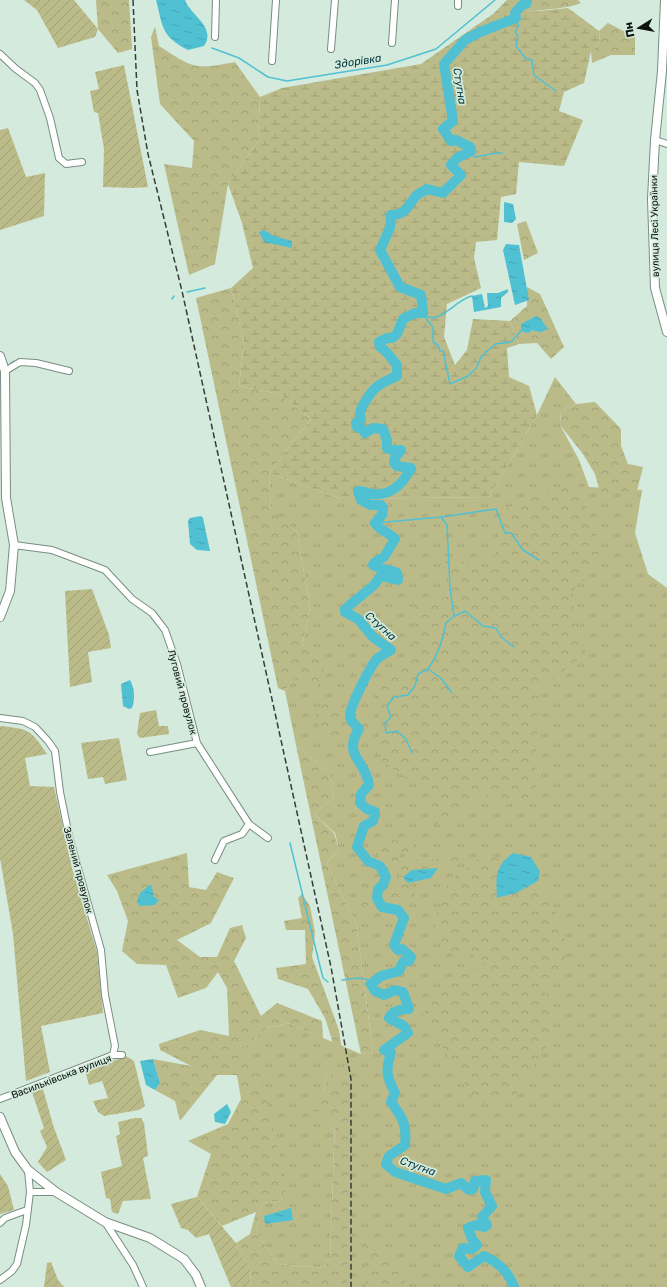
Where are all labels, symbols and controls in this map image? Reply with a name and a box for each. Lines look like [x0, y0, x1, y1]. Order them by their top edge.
north arrow [619, 8, 659, 48]
text: Пн [622, 21, 638, 39]
water label: Здорівка [333, 51, 383, 72]
water label: Стугна [450, 67, 469, 106]
street label: вулиця Лесі Українки [648, 175, 662, 277]
water label: Стугна [363, 609, 399, 644]
street label: Луговий провулок [165, 648, 199, 737]
street label: Зелений провулок [61, 826, 96, 916]
street label: Васильківська вулиця [10, 1052, 113, 1102]
water label: Стугна [398, 1154, 438, 1179]

